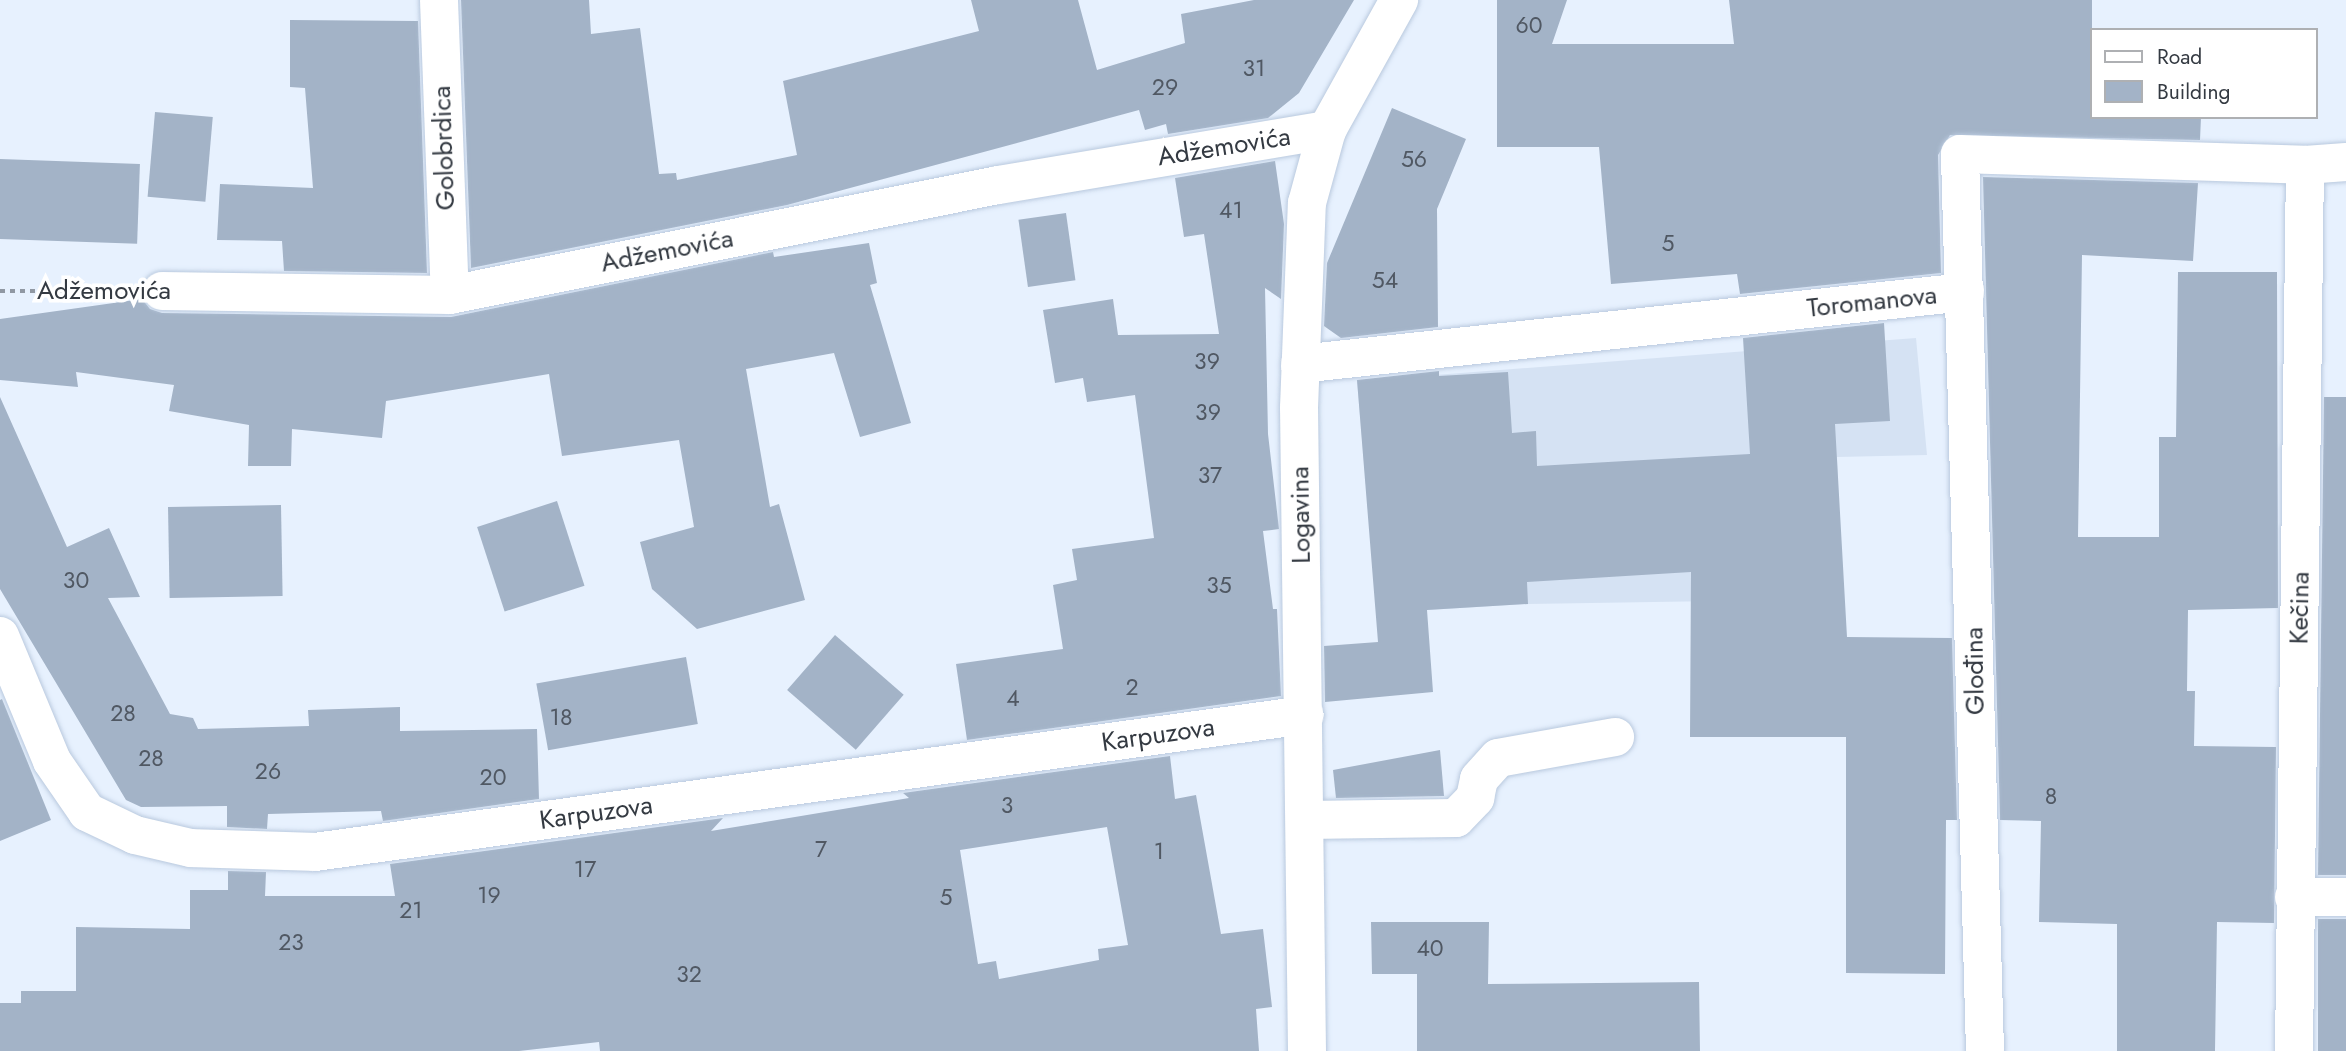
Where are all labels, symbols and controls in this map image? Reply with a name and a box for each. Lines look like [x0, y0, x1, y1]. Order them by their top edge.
house number: 60 [1515, 11, 1543, 39]
legend [2090, 28, 2318, 119]
text: Road [2157, 42, 2202, 72]
house number: 31 [1243, 54, 1265, 82]
house number: 29 [1152, 73, 1178, 101]
text: Building [2157, 77, 2230, 107]
street label: Golobrdica [426, 85, 462, 211]
street label: Adžemovića [1155, 121, 1293, 173]
house number: 56 [1401, 145, 1427, 173]
house number: 41 [1219, 196, 1243, 224]
street label: Adžemovića [598, 223, 736, 279]
house number: 5 [1662, 229, 1674, 257]
house number: 54 [1372, 266, 1398, 294]
street label: Adžemovića [37, 275, 171, 307]
street label: Toromanova [1805, 280, 1939, 324]
house number: 39 [1194, 347, 1220, 375]
house number: 39 [1195, 398, 1221, 426]
house number: 37 [1198, 461, 1222, 489]
street label: Logavina [1285, 466, 1317, 564]
house number: 30 [63, 566, 89, 594]
house number: 35 [1206, 571, 1232, 599]
street label: Kečina [2284, 571, 2316, 645]
street label: Glođina [1959, 627, 1991, 715]
house number: 2 [1125, 673, 1139, 701]
house number: 4 [1006, 684, 1020, 712]
house number: 28 [110, 699, 136, 727]
house number: 18 [550, 703, 572, 731]
street label: Karpuzova [1099, 712, 1217, 758]
house number: 28 [138, 744, 164, 772]
house number: 26 [255, 757, 281, 785]
house number: 20 [480, 763, 506, 791]
house number: 8 [2045, 782, 2057, 810]
street label: Karpuzova [537, 790, 655, 836]
house number: 3 [1001, 791, 1013, 819]
house number: 7 [815, 835, 827, 863]
house number: 1 [1154, 837, 1164, 865]
house number: 17 [574, 855, 596, 883]
house number: 19 [477, 881, 501, 909]
house number: 5 [940, 883, 952, 911]
house number: 21 [399, 896, 423, 924]
house number: 23 [278, 928, 304, 956]
house number: 40 [1416, 934, 1444, 962]
house number: 32 [676, 960, 702, 988]

